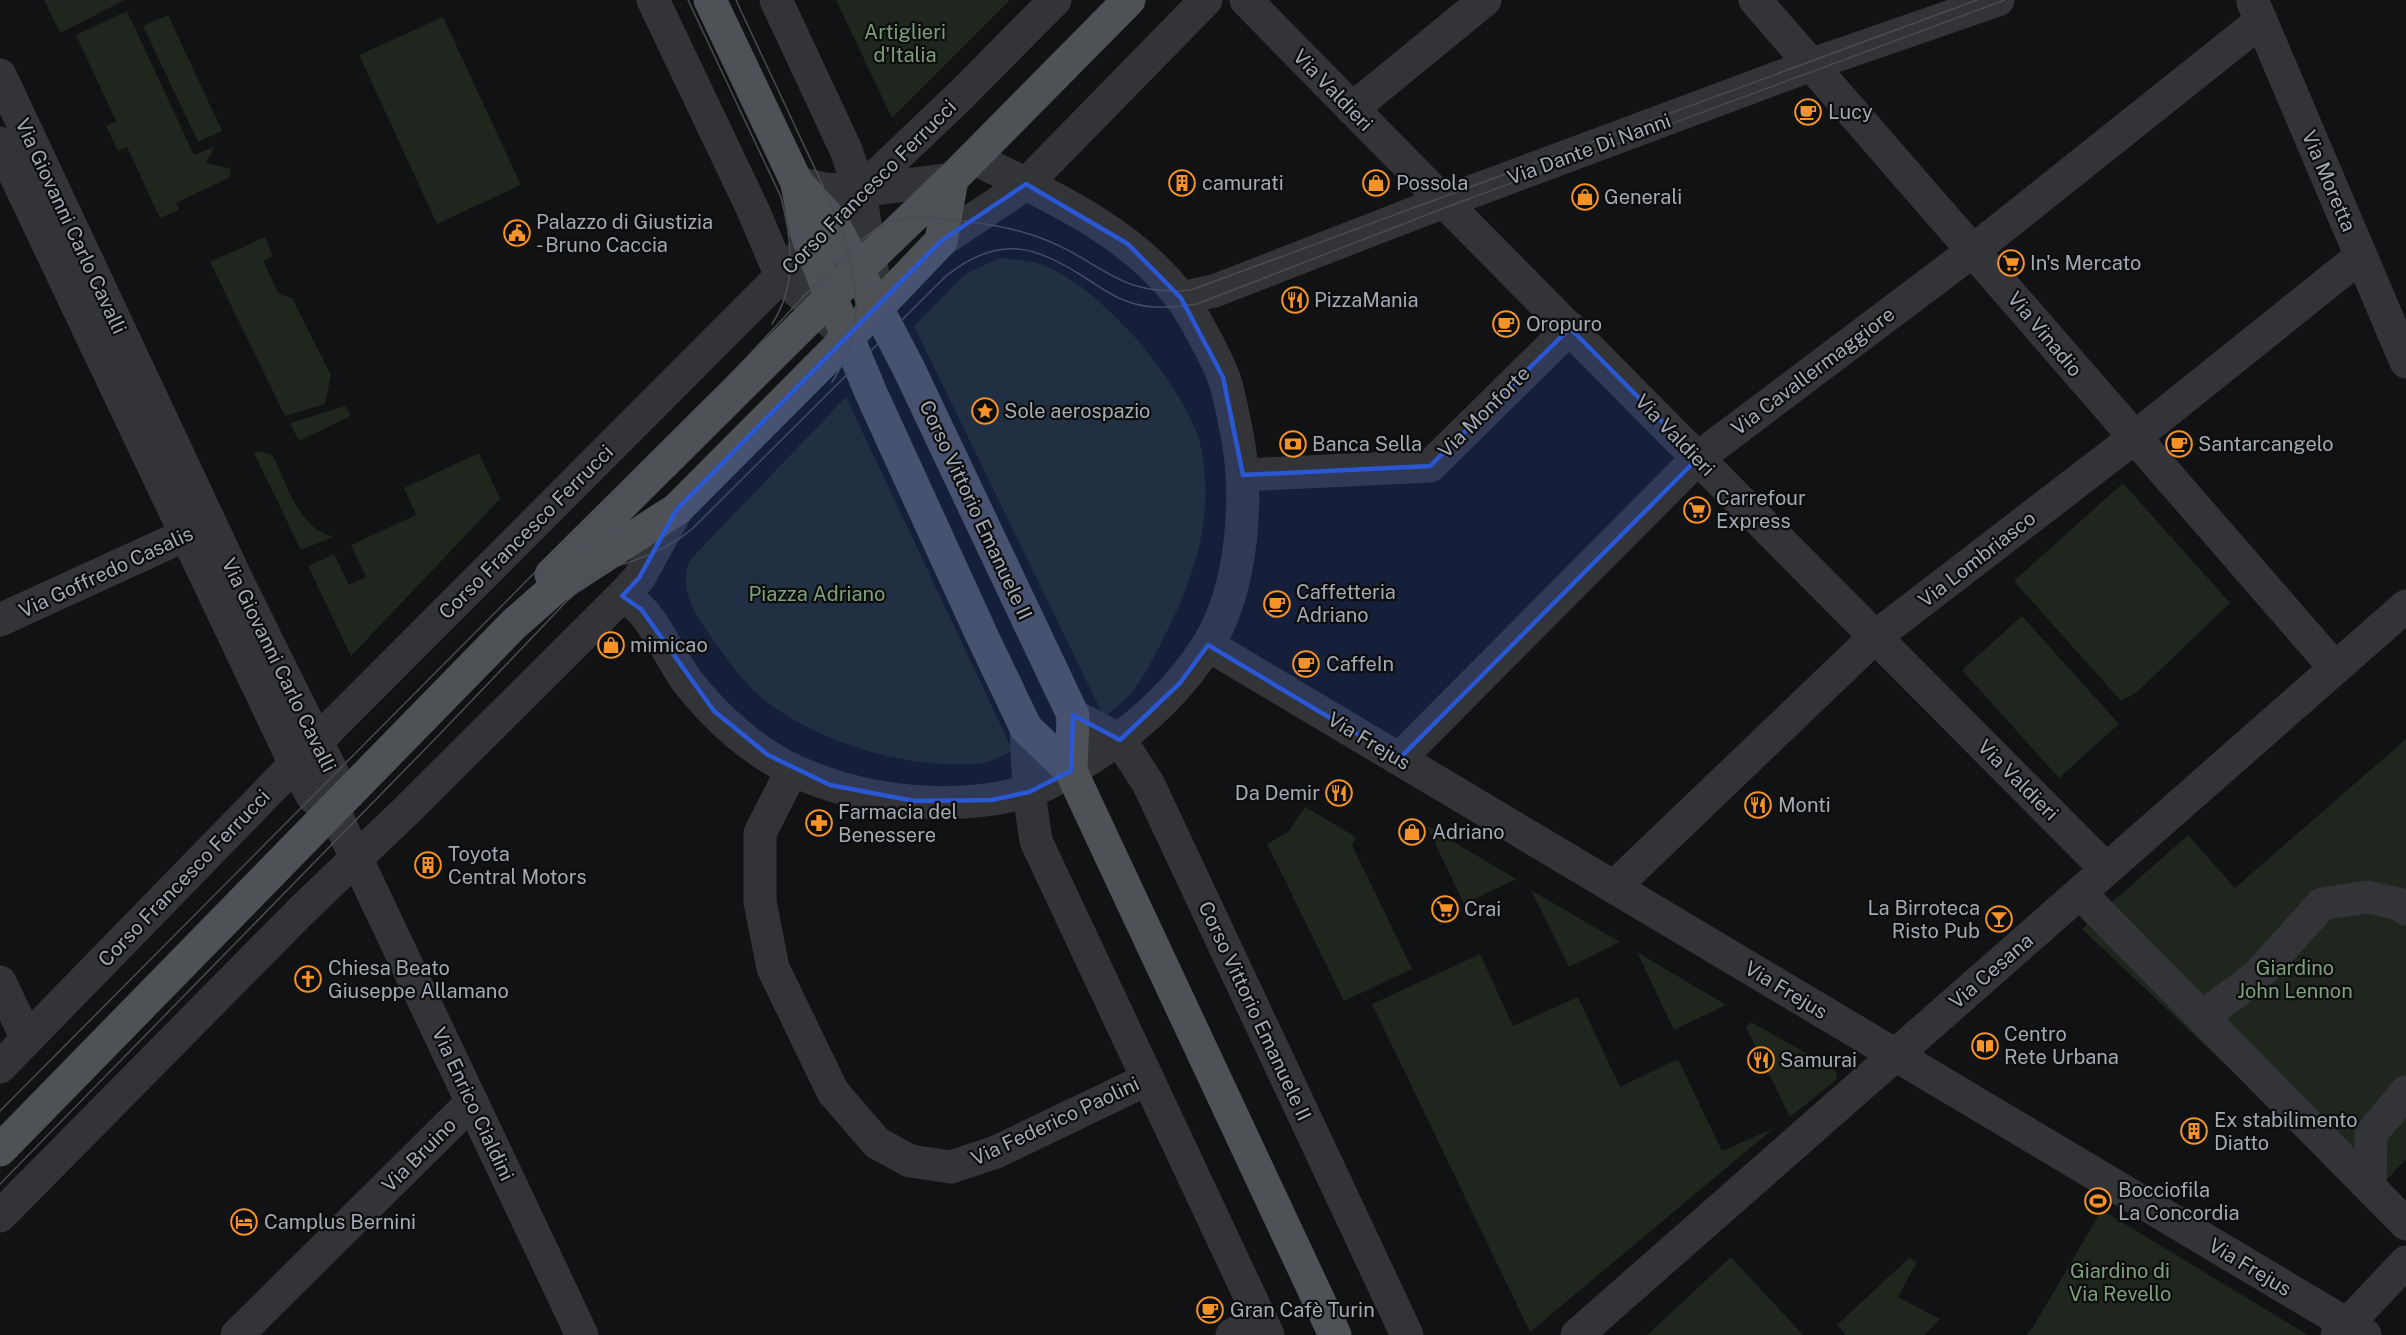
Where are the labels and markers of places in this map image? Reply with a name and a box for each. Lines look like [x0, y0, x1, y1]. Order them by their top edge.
cafe icon: Lucy [1793, 97, 1823, 127]
place label: Lucy [1828, 100, 1873, 124]
building icon: camurati [1167, 168, 1197, 198]
shop icon: Possola [1361, 168, 1391, 198]
place label: camurati [1202, 171, 1284, 195]
place label: Possola [1396, 171, 1468, 195]
shop icon: Generali [1570, 182, 1600, 212]
place label: Generali [1604, 185, 1682, 209]
place label: Palazzo di Giustizia - Bruno Caccia [536, 210, 713, 257]
public building icon: Palazzo di Giustizia - Bruno Caccia [502, 218, 532, 248]
supermarket icon: In's Mercato [1996, 248, 2026, 278]
place label: In's Mercato [2030, 251, 2141, 275]
restaurant icon: PizzaMania [1280, 285, 1310, 315]
place label: PizzaMania [1314, 288, 1419, 312]
cafe icon: Oropuro [1491, 309, 1521, 339]
place label: Oropuro [1526, 312, 1602, 336]
place icon: Sole aerospazio [970, 396, 1000, 426]
place label: Sole aerospazio [1004, 399, 1150, 423]
bank icon: Banca Sella [1278, 429, 1308, 459]
cafe icon: Santarcangelo [2164, 429, 2194, 459]
place label: Banca Sella [1312, 432, 1422, 456]
place label: Santarcangelo [2198, 432, 2334, 456]
place label: Carrefour Express [1716, 486, 1806, 533]
supermarket icon: Carrefour Express [1682, 495, 1712, 525]
place label: Caffetteria Adriano [1296, 580, 1396, 627]
cafe icon: Caffetteria Adriano [1262, 589, 1292, 619]
shop icon: mimicao [596, 630, 626, 660]
place label: mimicao [630, 633, 708, 657]
cafe icon: CaffeIn [1291, 649, 1321, 679]
place label: CaffeIn [1326, 652, 1394, 676]
restaurant icon: Da Demir [1324, 778, 1354, 808]
place label: Da Demir [1235, 781, 1320, 805]
restaurant icon: Monti [1743, 790, 1773, 820]
place label: Monti [1778, 793, 1831, 817]
place label: Farmacia del Benessere [838, 800, 958, 847]
pharmacy icon: Farmacia del Benessere [804, 808, 834, 838]
shop icon: Adriano [1397, 817, 1427, 847]
place label: Adriano [1432, 820, 1505, 844]
place label: Toyota Central Motors [448, 842, 587, 889]
building icon: Toyota Central Motors [413, 850, 443, 880]
supermarket icon: Crai [1430, 894, 1460, 924]
place label: La Birroteca Risto Pub [1867, 896, 1980, 943]
place label: Crai [1464, 897, 1501, 921]
bar icon: La Birroteca Risto Pub [1984, 904, 2014, 934]
place label: Chiesa Beato Giuseppe Allamano [328, 956, 509, 1003]
church icon: Chiesa Beato Giuseppe Allamano [293, 964, 323, 994]
place label: Centro Rete Urbana [2004, 1022, 2119, 1069]
library icon: Centro Rete Urbana [1970, 1031, 2000, 1061]
restaurant icon: Samurai [1746, 1045, 1776, 1075]
place label: Samurai [1780, 1048, 1857, 1072]
place label: Ex stabilimento Diatto [2214, 1108, 2358, 1155]
building icon: Ex stabilimento Diatto [2179, 1116, 2209, 1146]
place label: Bocciofila La Concordia [2118, 1178, 2240, 1225]
sports icon: Bocciofila La Concordia [2083, 1186, 2113, 1216]
hotel icon: Camplus Bernini [229, 1207, 259, 1237]
place label: Camplus Bernini [264, 1210, 416, 1234]
cafe icon: Gran Cafè Turin [1195, 1295, 1225, 1325]
place label: Gran Cafè Turin [1230, 1298, 1375, 1322]

